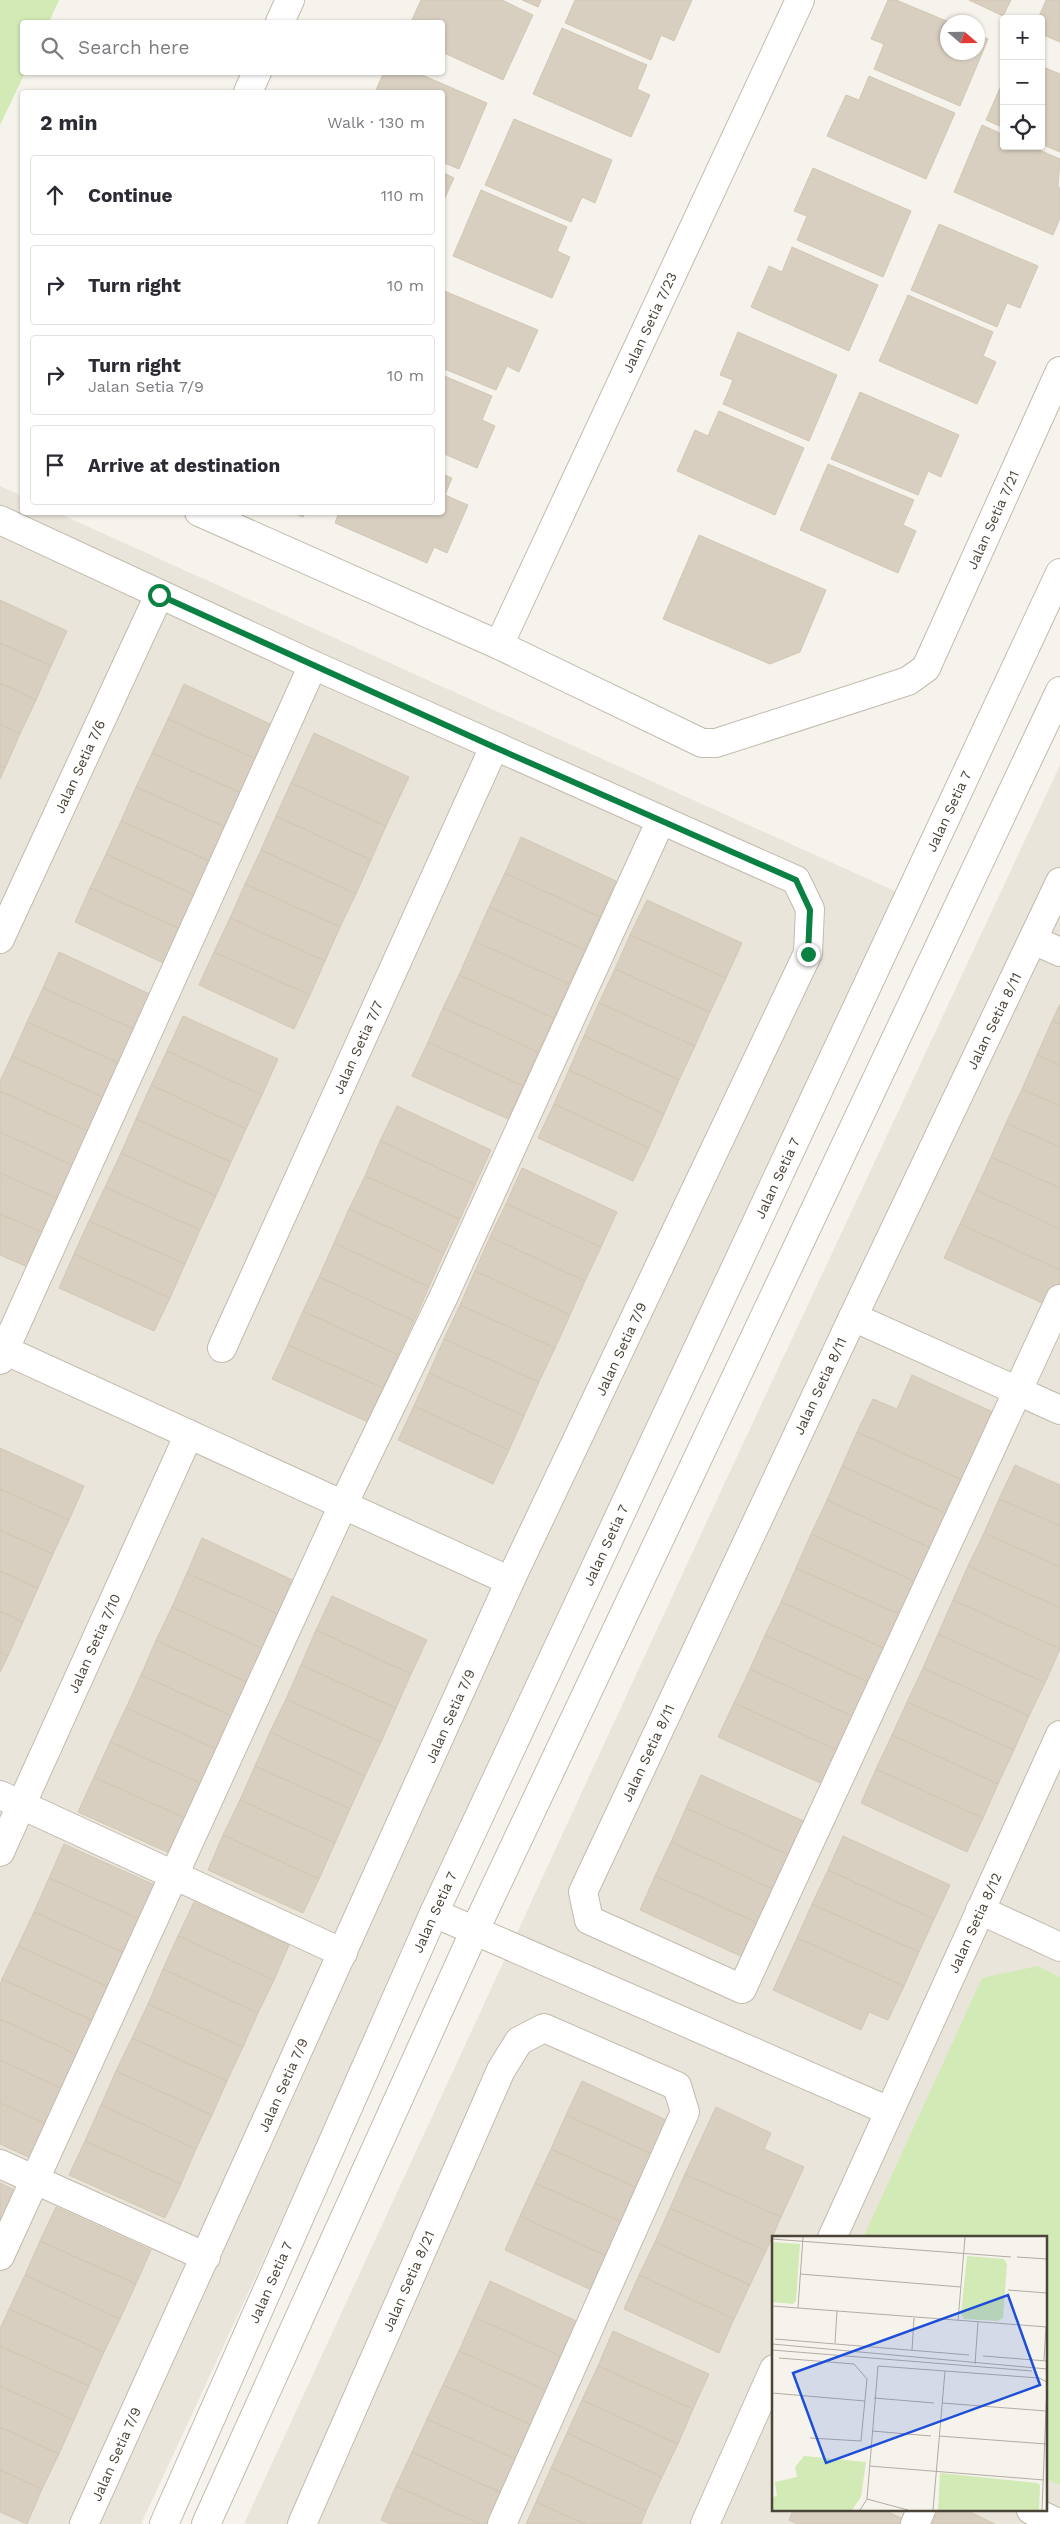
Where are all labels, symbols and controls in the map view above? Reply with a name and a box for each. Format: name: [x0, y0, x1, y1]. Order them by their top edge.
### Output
north arrow: [940, 15, 985, 60]
map controls: [1000, 15, 1045, 150]
button: +: [1000, 15, 1045, 60]
search box: [20, 20, 445, 75]
icon: search: [38, 34, 66, 62]
text: Search here: [78, 36, 189, 59]
button: −: [1000, 60, 1045, 105]
button: locate: [1000, 105, 1045, 150]
text: 2 min: [40, 110, 97, 135]
text: Walk · 130 m: [327, 113, 425, 132]
icon: ahead: [41, 181, 69, 209]
text: Continue: [88, 184, 172, 207]
text: 110 m: [381, 186, 424, 205]
street label: Jalan Setia 7/23: [619, 270, 680, 375]
icon: right: [41, 271, 69, 299]
text: Turn right: [88, 274, 181, 297]
text: 10 m: [387, 276, 424, 295]
text: Turn right: [88, 354, 181, 377]
icon: right: [41, 361, 69, 389]
text: 10 m: [387, 366, 424, 385]
text: Jalan Setia 7/9: [88, 377, 204, 396]
icon: arrive: [41, 451, 69, 479]
text: Arrive at destination: [88, 454, 280, 477]
street label: Jalan Setia 7/21: [964, 468, 1022, 572]
route start: [148, 584, 171, 607]
street label: Jalan Setia 7/6: [51, 717, 108, 816]
street label: Jalan Setia 7: [923, 768, 974, 854]
route end: [797, 943, 820, 966]
street label: Jalan Setia 8/11: [964, 970, 1024, 1072]
street label: Jalan Setia 7/7: [330, 998, 386, 1097]
street label: Jalan Setia 7: [752, 1135, 803, 1221]
street label: Jalan Setia 7/9: [592, 1300, 650, 1398]
street label: Jalan Setia 8/11: [790, 1335, 850, 1437]
street label: Jalan Setia 7: [580, 1502, 632, 1588]
street label: Jalan Setia 7/10: [65, 1591, 124, 1695]
street label: Jalan Setia 7/9: [422, 1666, 478, 1766]
street label: Jalan Setia 8/11: [618, 1702, 678, 1804]
street label: Jalan Setia 7: [409, 1869, 460, 1955]
street label: Jalan Setia 8/12: [945, 1870, 1005, 1976]
street label: Jalan Setia 7/9: [255, 2035, 311, 2135]
street label: Jalan Setia 8/21: [379, 2228, 438, 2334]
inset map: [772, 2236, 1048, 2512]
street label: Jalan Setia 7: [246, 2239, 296, 2326]
street label: Jalan Setia 7/9: [88, 2404, 144, 2504]

